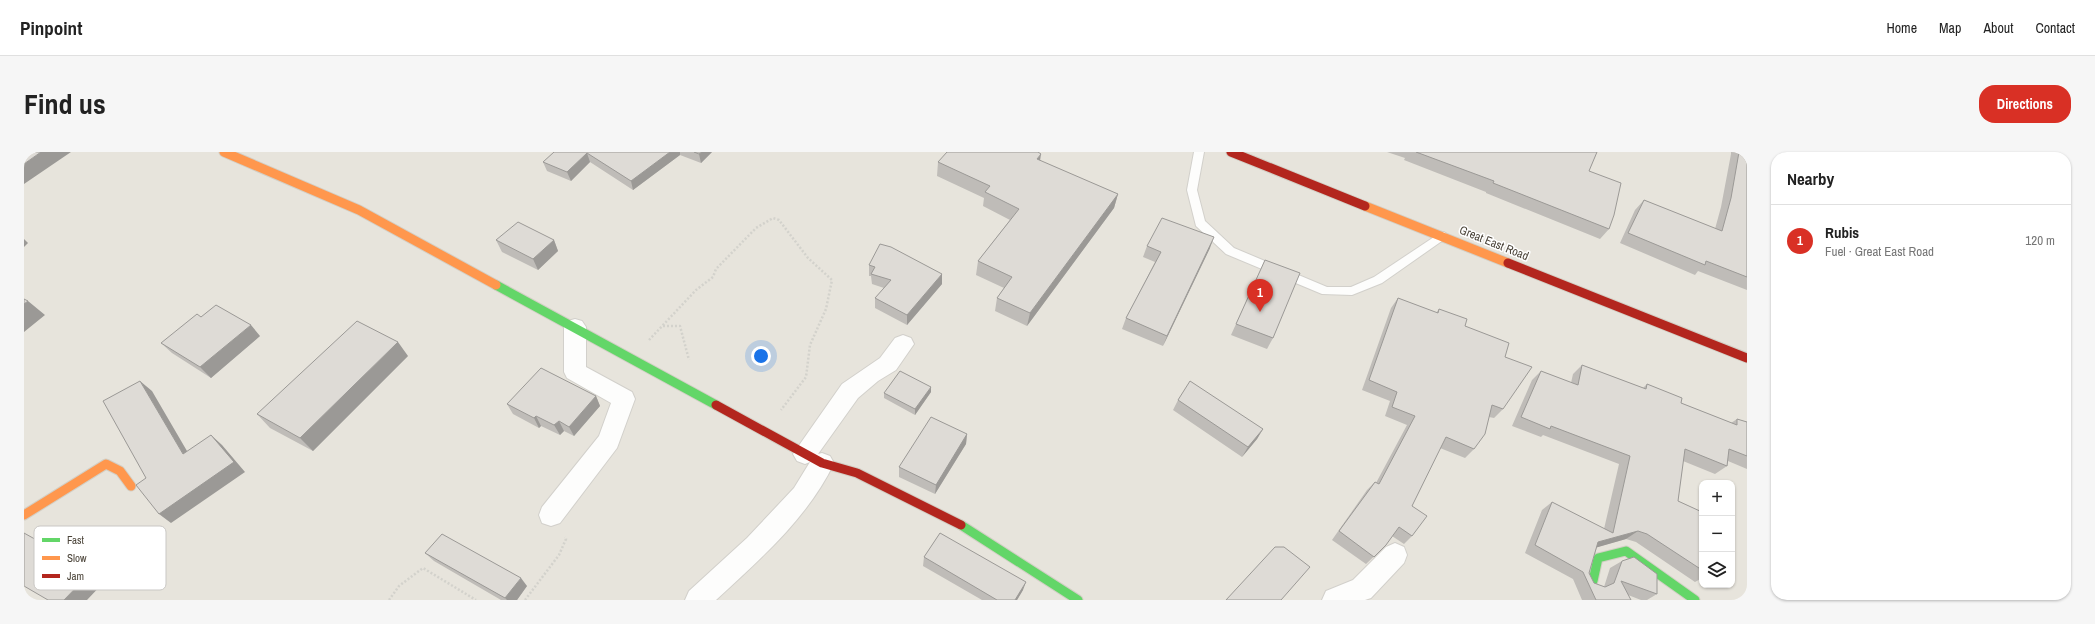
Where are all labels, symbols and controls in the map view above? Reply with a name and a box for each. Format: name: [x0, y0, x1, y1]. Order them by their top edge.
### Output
text: Pinpoint: [20, 15, 82, 41]
text: Home: [1886, 19, 1917, 37]
text: Map: [1939, 19, 1961, 37]
text: About: [1983, 19, 2013, 37]
text: Contact: [2035, 19, 2075, 37]
text: Find us: [24, 85, 106, 123]
button: Directions: [1979, 85, 2071, 123]
text: Nearby: [1787, 167, 1834, 190]
street label: Great East Road: [1457, 222, 1531, 264]
text: Rubis: [1825, 222, 1859, 243]
text: 1: [1797, 232, 1803, 249]
text: 120 m: [2025, 232, 2055, 249]
text: Fuel · Great East Road: [1825, 243, 1934, 260]
pin: 1: [1247, 279, 1273, 312]
your location: [751, 346, 771, 366]
map controls: [1699, 480, 1735, 588]
button: +: [1699, 480, 1735, 516]
button: −: [1699, 516, 1735, 552]
legend: [34, 526, 166, 590]
text: Fast: [67, 533, 85, 547]
text: Slow: [67, 551, 87, 565]
button: layers: [1699, 552, 1735, 588]
text: Jam: [67, 569, 84, 583]

